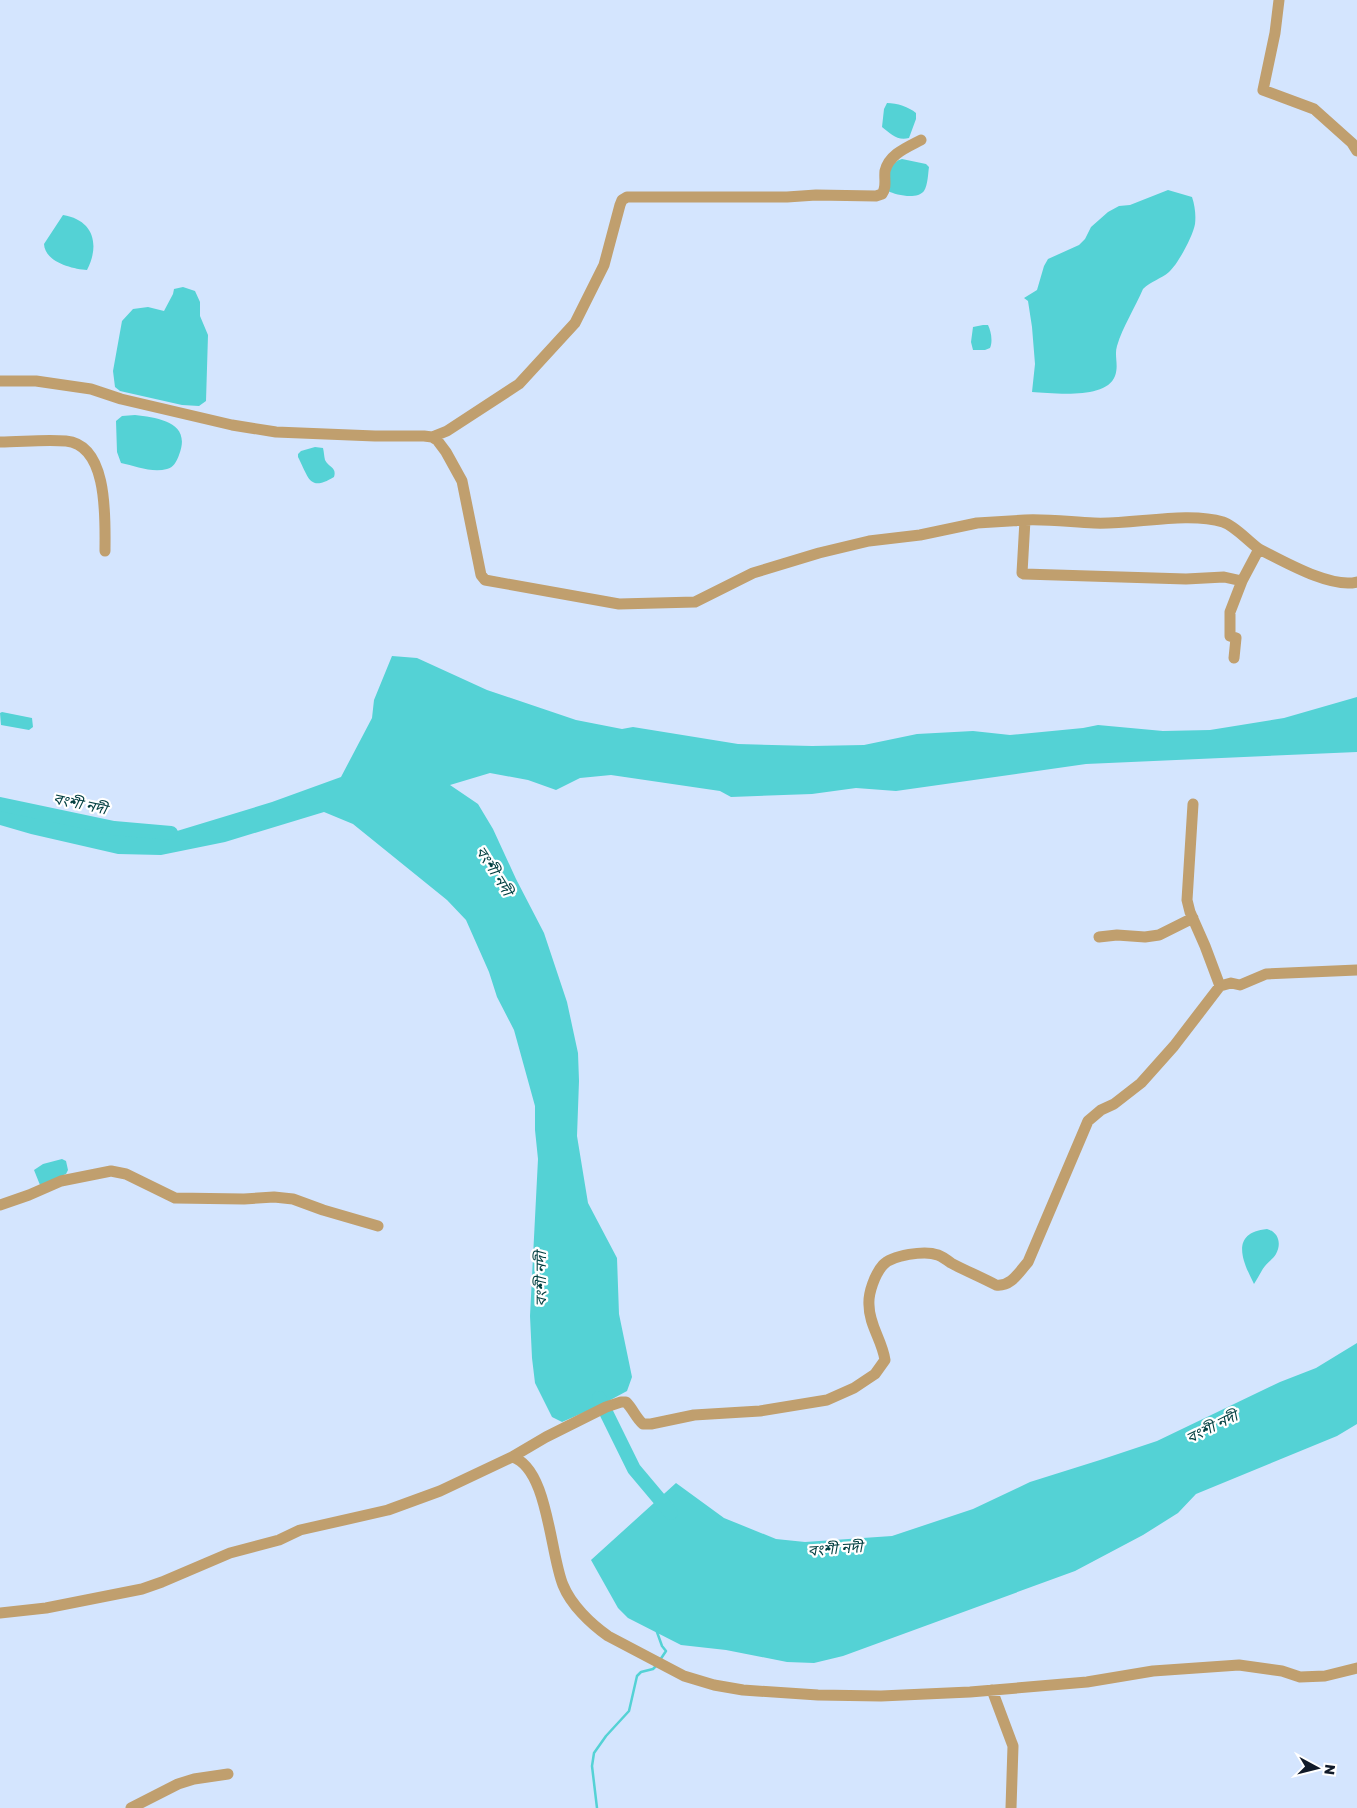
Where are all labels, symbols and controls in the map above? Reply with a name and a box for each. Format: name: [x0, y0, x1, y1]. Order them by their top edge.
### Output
water label: বংশী নদী: [52, 789, 112, 818]
water label: বংশী নদী: [473, 842, 519, 901]
water label: বংশী নদী: [531, 1249, 549, 1306]
water label: বংশী নদী: [1183, 1405, 1243, 1446]
water label: বংশী নদী: [807, 1537, 866, 1559]
north arrow: [1292, 1743, 1342, 1793]
text: N: [1321, 1763, 1339, 1776]

